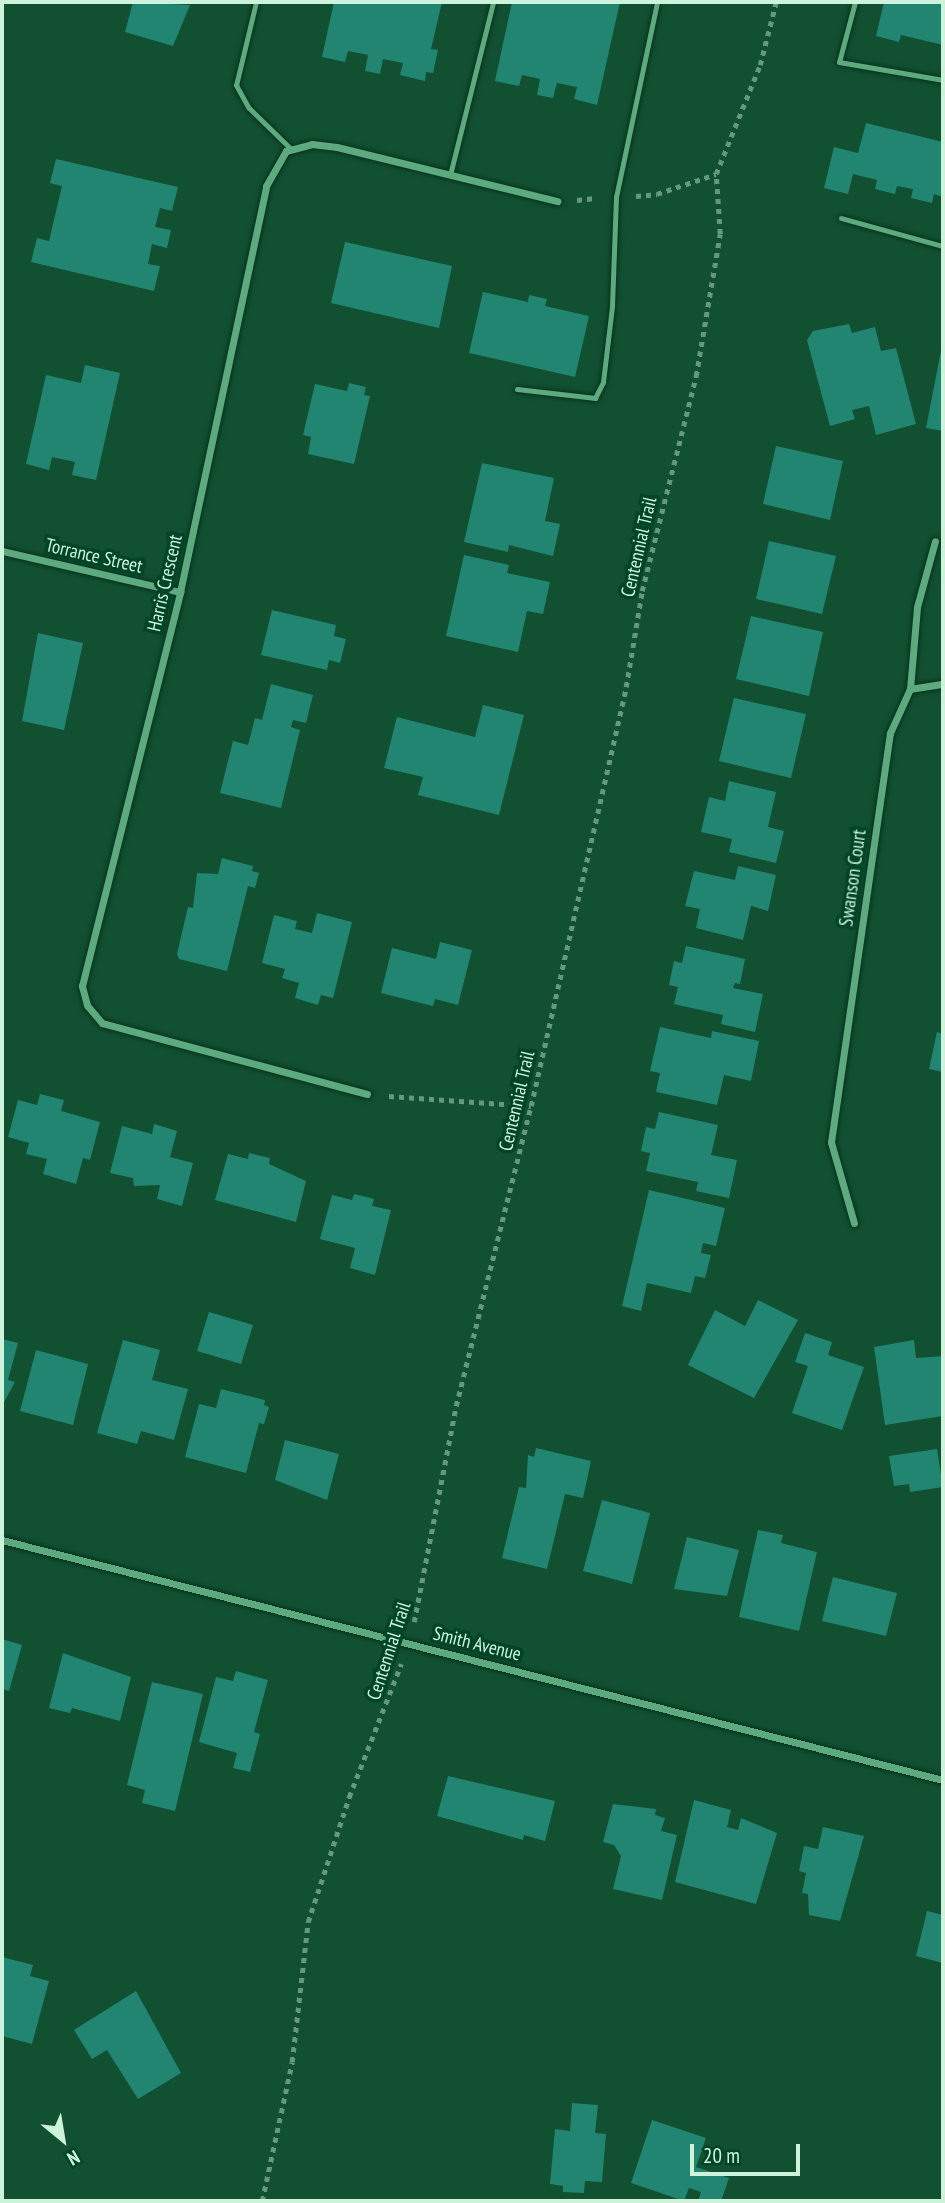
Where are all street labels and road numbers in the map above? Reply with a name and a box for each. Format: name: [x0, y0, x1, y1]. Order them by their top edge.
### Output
street label: Centennial Trail: [616, 495, 662, 599]
street label: Harris Crescent: [143, 532, 187, 634]
street label: Torrance Street: [43, 534, 145, 578]
street label: Swanson Court: [835, 828, 871, 928]
street label: Centennial Trail: [494, 1049, 540, 1153]
street label: Centennial Trail: [362, 1599, 416, 1703]
street label: Smith Avenue: [430, 1622, 524, 1666]

